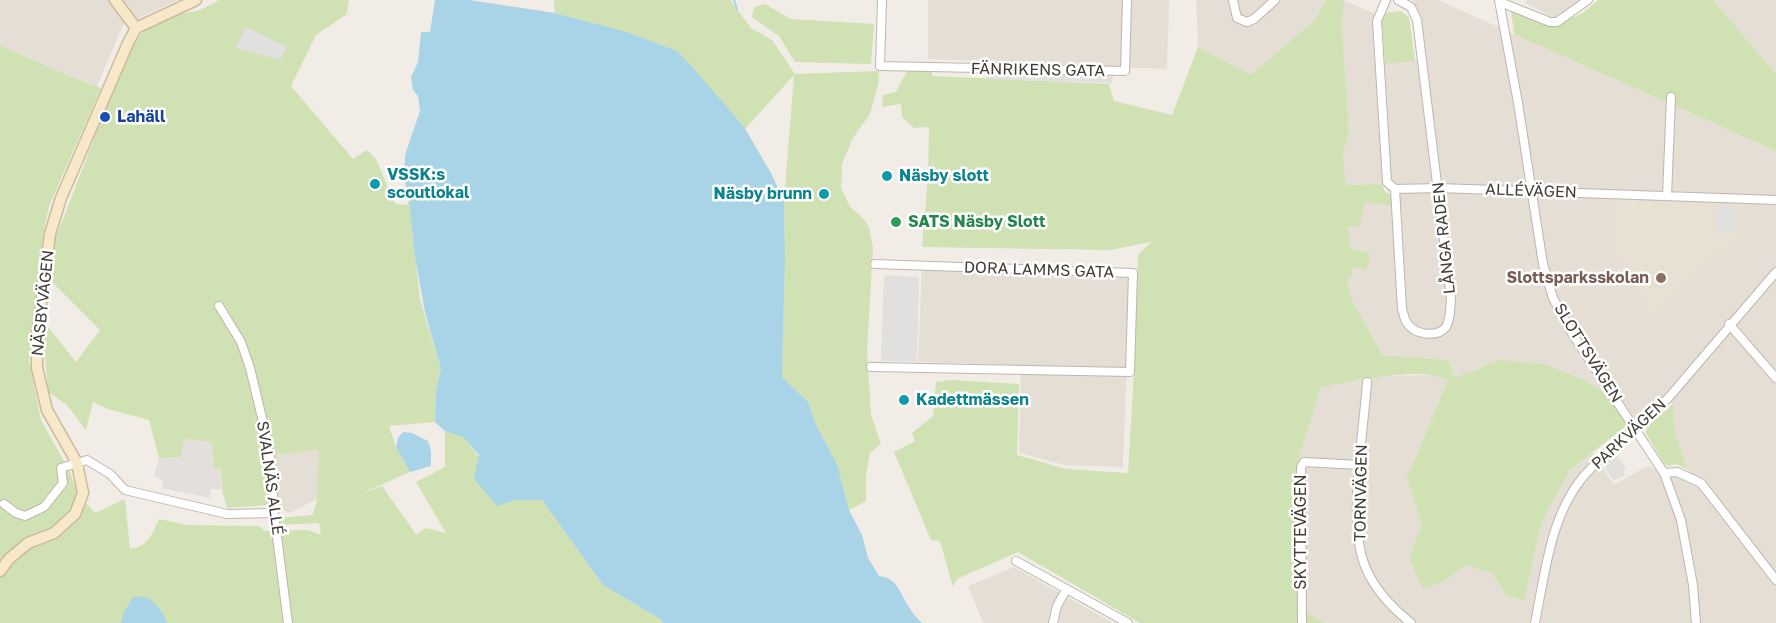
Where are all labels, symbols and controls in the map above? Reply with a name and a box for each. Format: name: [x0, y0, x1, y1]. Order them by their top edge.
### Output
street label: FÄNRIKENS GATA: [971, 59, 1105, 81]
place label: Lahäll: [117, 107, 165, 127]
marker: Lahäll: [98, 110, 112, 124]
place label: VSSK:s scoutlokal: [387, 165, 469, 203]
place label: Näsby slott: [899, 166, 989, 186]
marker: Näsby slott: [880, 169, 894, 183]
marker: VSSK:s scoutlokal: [368, 177, 382, 191]
street label: ALLÉVÄGEN: [1485, 180, 1577, 202]
street label: LÅNGA RADEN: [1429, 181, 1459, 295]
place label: Näsby brunn: [714, 184, 812, 204]
marker: Näsby brunn: [817, 187, 831, 201]
place label: SATS Näsby Slott: [908, 212, 1045, 232]
marker: SATS Näsby Slott: [889, 215, 903, 229]
street label: NÄSBYVÄGEN: [28, 249, 58, 357]
street label: DORA LAMMS GATA: [963, 258, 1115, 282]
place label: Slottsparksskolan: [1507, 268, 1649, 288]
marker: Slottsparksskolan: [1654, 271, 1668, 285]
street label: SLOTTSVÄGEN: [1550, 300, 1626, 406]
place label: Kadettmässen: [916, 390, 1029, 410]
marker: Kadettmässen: [897, 393, 911, 407]
street label: PARKVÄGEN: [1588, 395, 1670, 473]
street label: SVALNÄS ALLÉ: [253, 420, 287, 536]
street label: TORNVÄGEN: [1351, 444, 1371, 542]
street label: SKYTTEVÄGEN: [1291, 474, 1311, 590]

